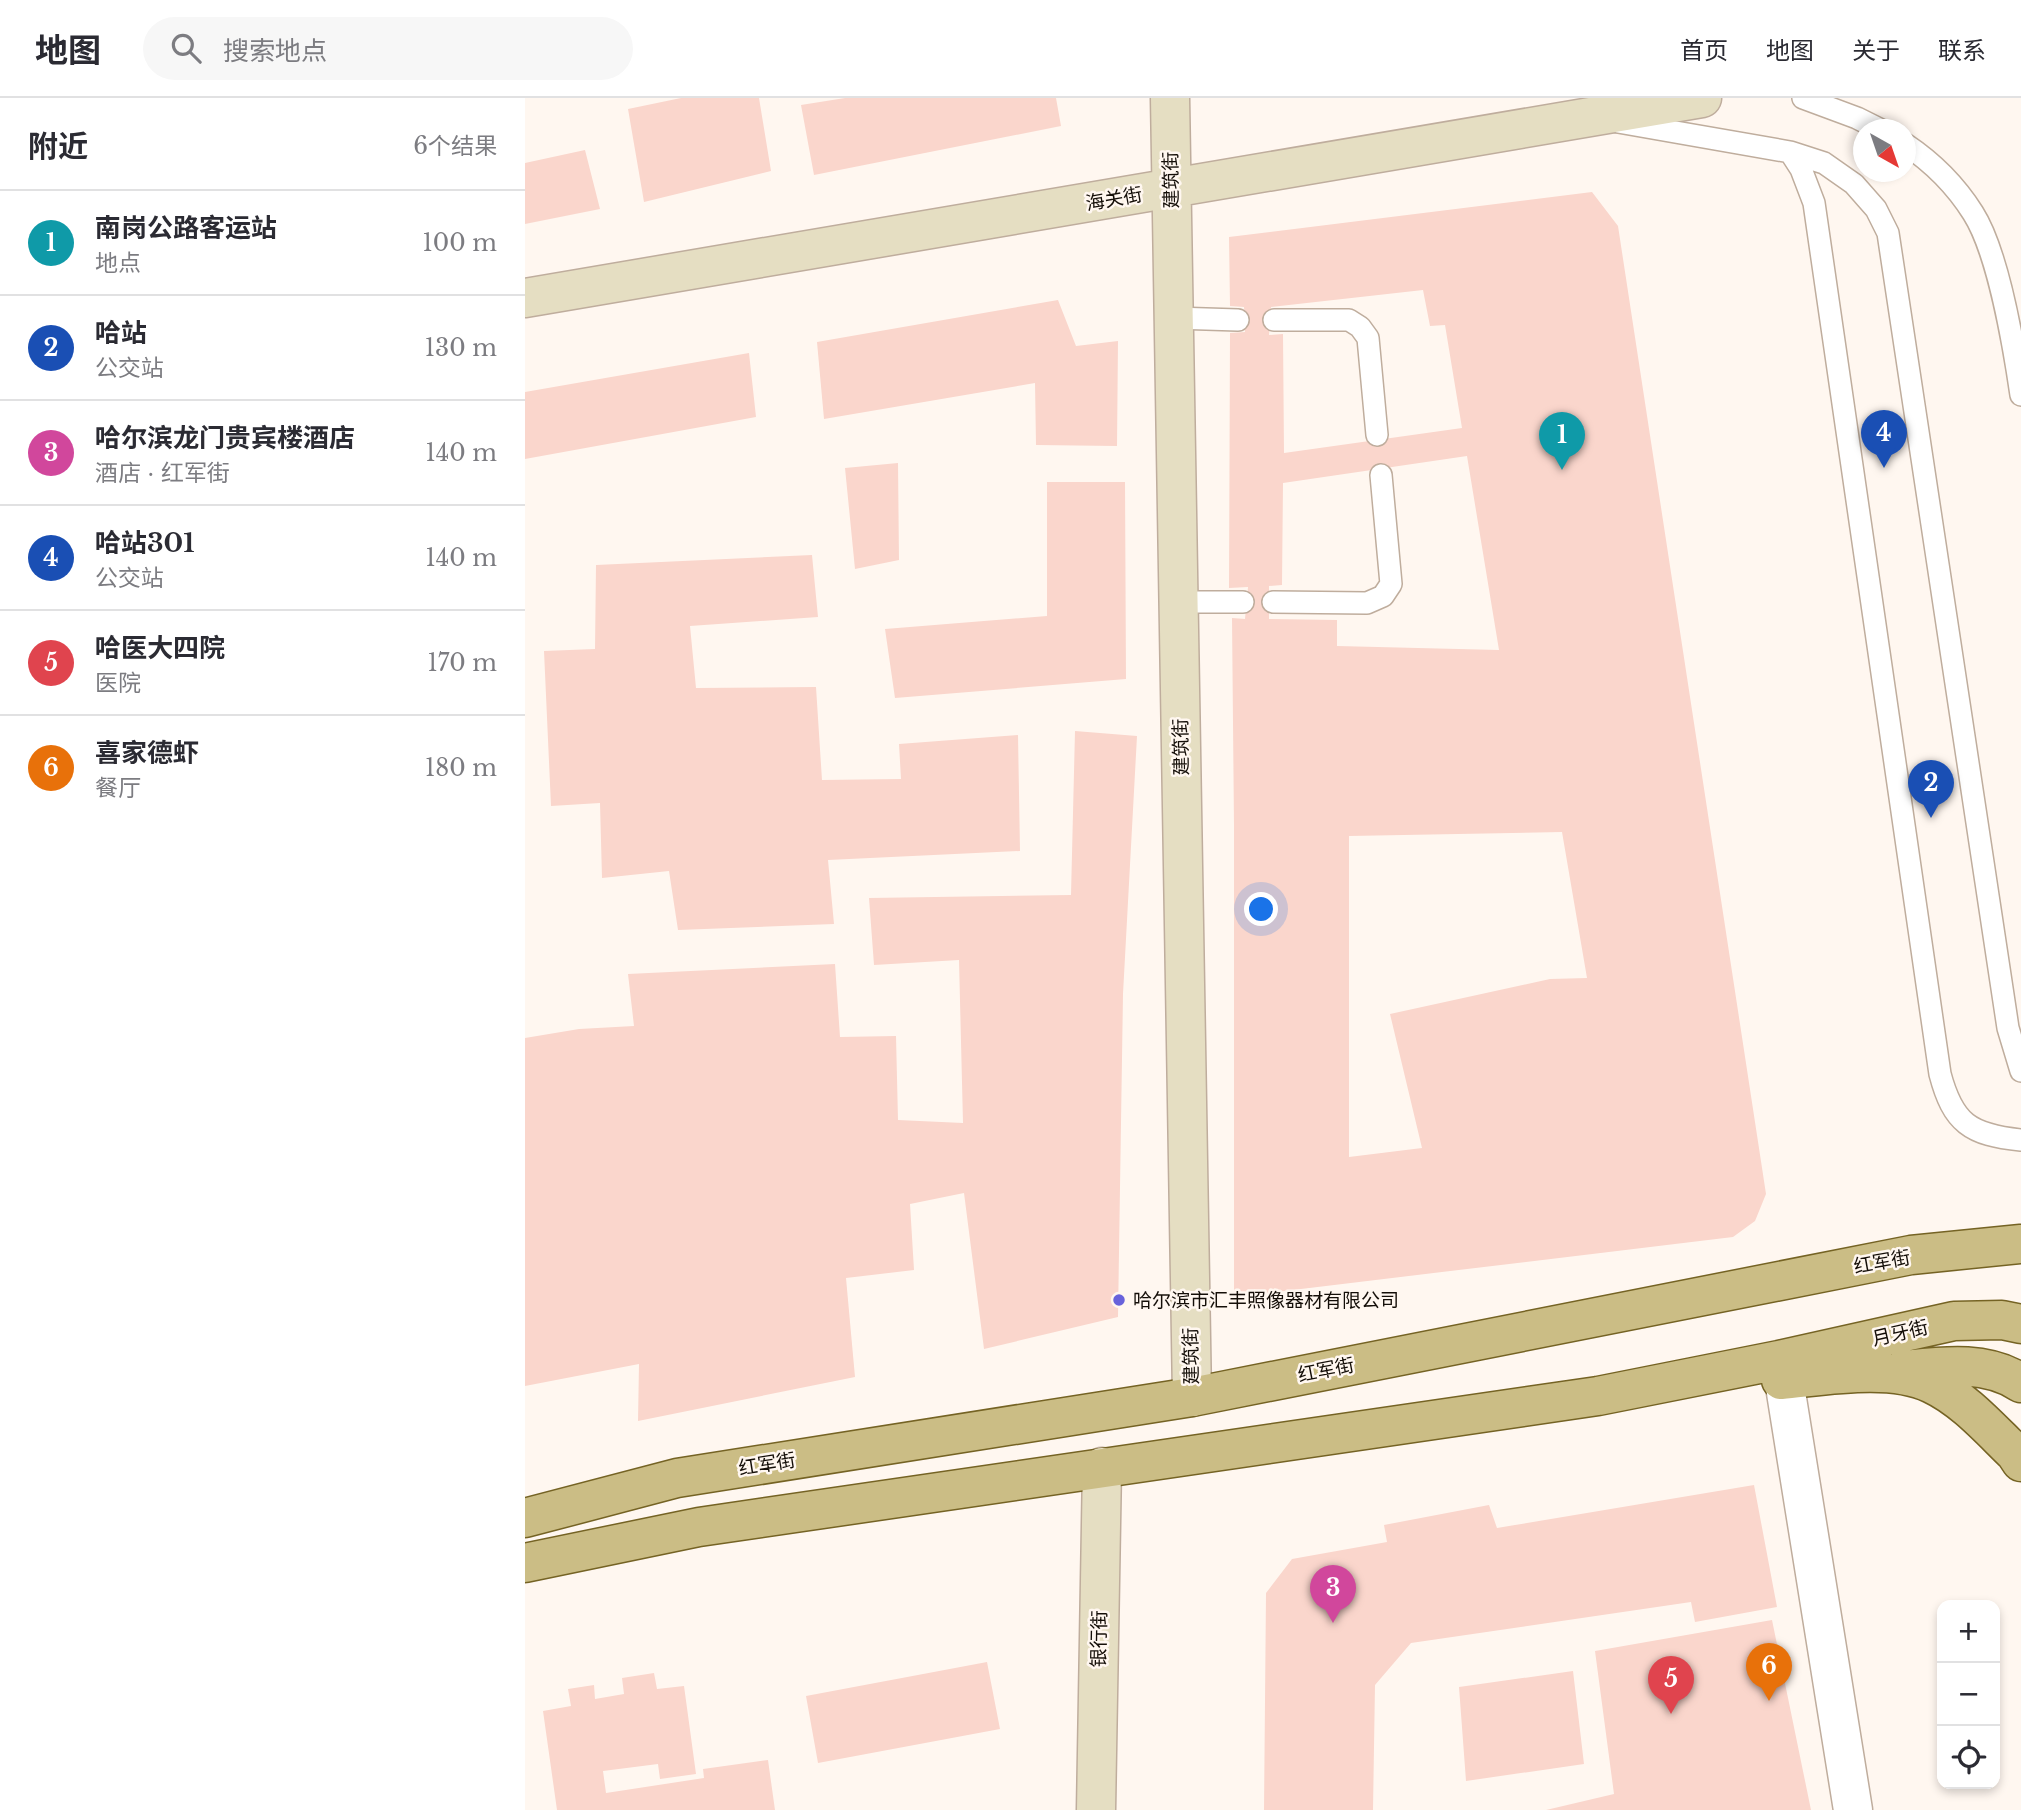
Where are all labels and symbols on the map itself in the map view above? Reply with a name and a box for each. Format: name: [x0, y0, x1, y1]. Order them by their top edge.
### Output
north arrow: [1853, 119, 1916, 182]
street label: 建筑街: [1159, 151, 1183, 209]
street label: 海关街: [1084, 183, 1144, 215]
pin: 4: [1861, 410, 1907, 468]
pin: 1: [1539, 412, 1585, 470]
street label: 建筑街: [1169, 718, 1193, 776]
pin: 2: [1908, 760, 1954, 818]
your location: [1244, 892, 1278, 926]
street label: 红军街: [1852, 1246, 1912, 1278]
place label: 哈尔滨市汇丰照像器材有限公司: [1133, 1289, 1399, 1312]
marker: 哈尔滨市汇丰照像器材有限公司: [1111, 1292, 1127, 1308]
street label: 月牙街: [1870, 1315, 1930, 1351]
street label: 建筑街: [1179, 1327, 1203, 1385]
street label: 红军街: [1296, 1353, 1356, 1387]
street label: 红军街: [737, 1448, 797, 1480]
pin: 3: [1310, 1565, 1356, 1623]
street label: 银行街: [1087, 1610, 1111, 1668]
pin: 6: [1746, 1643, 1792, 1701]
pin: 5: [1648, 1656, 1694, 1714]

